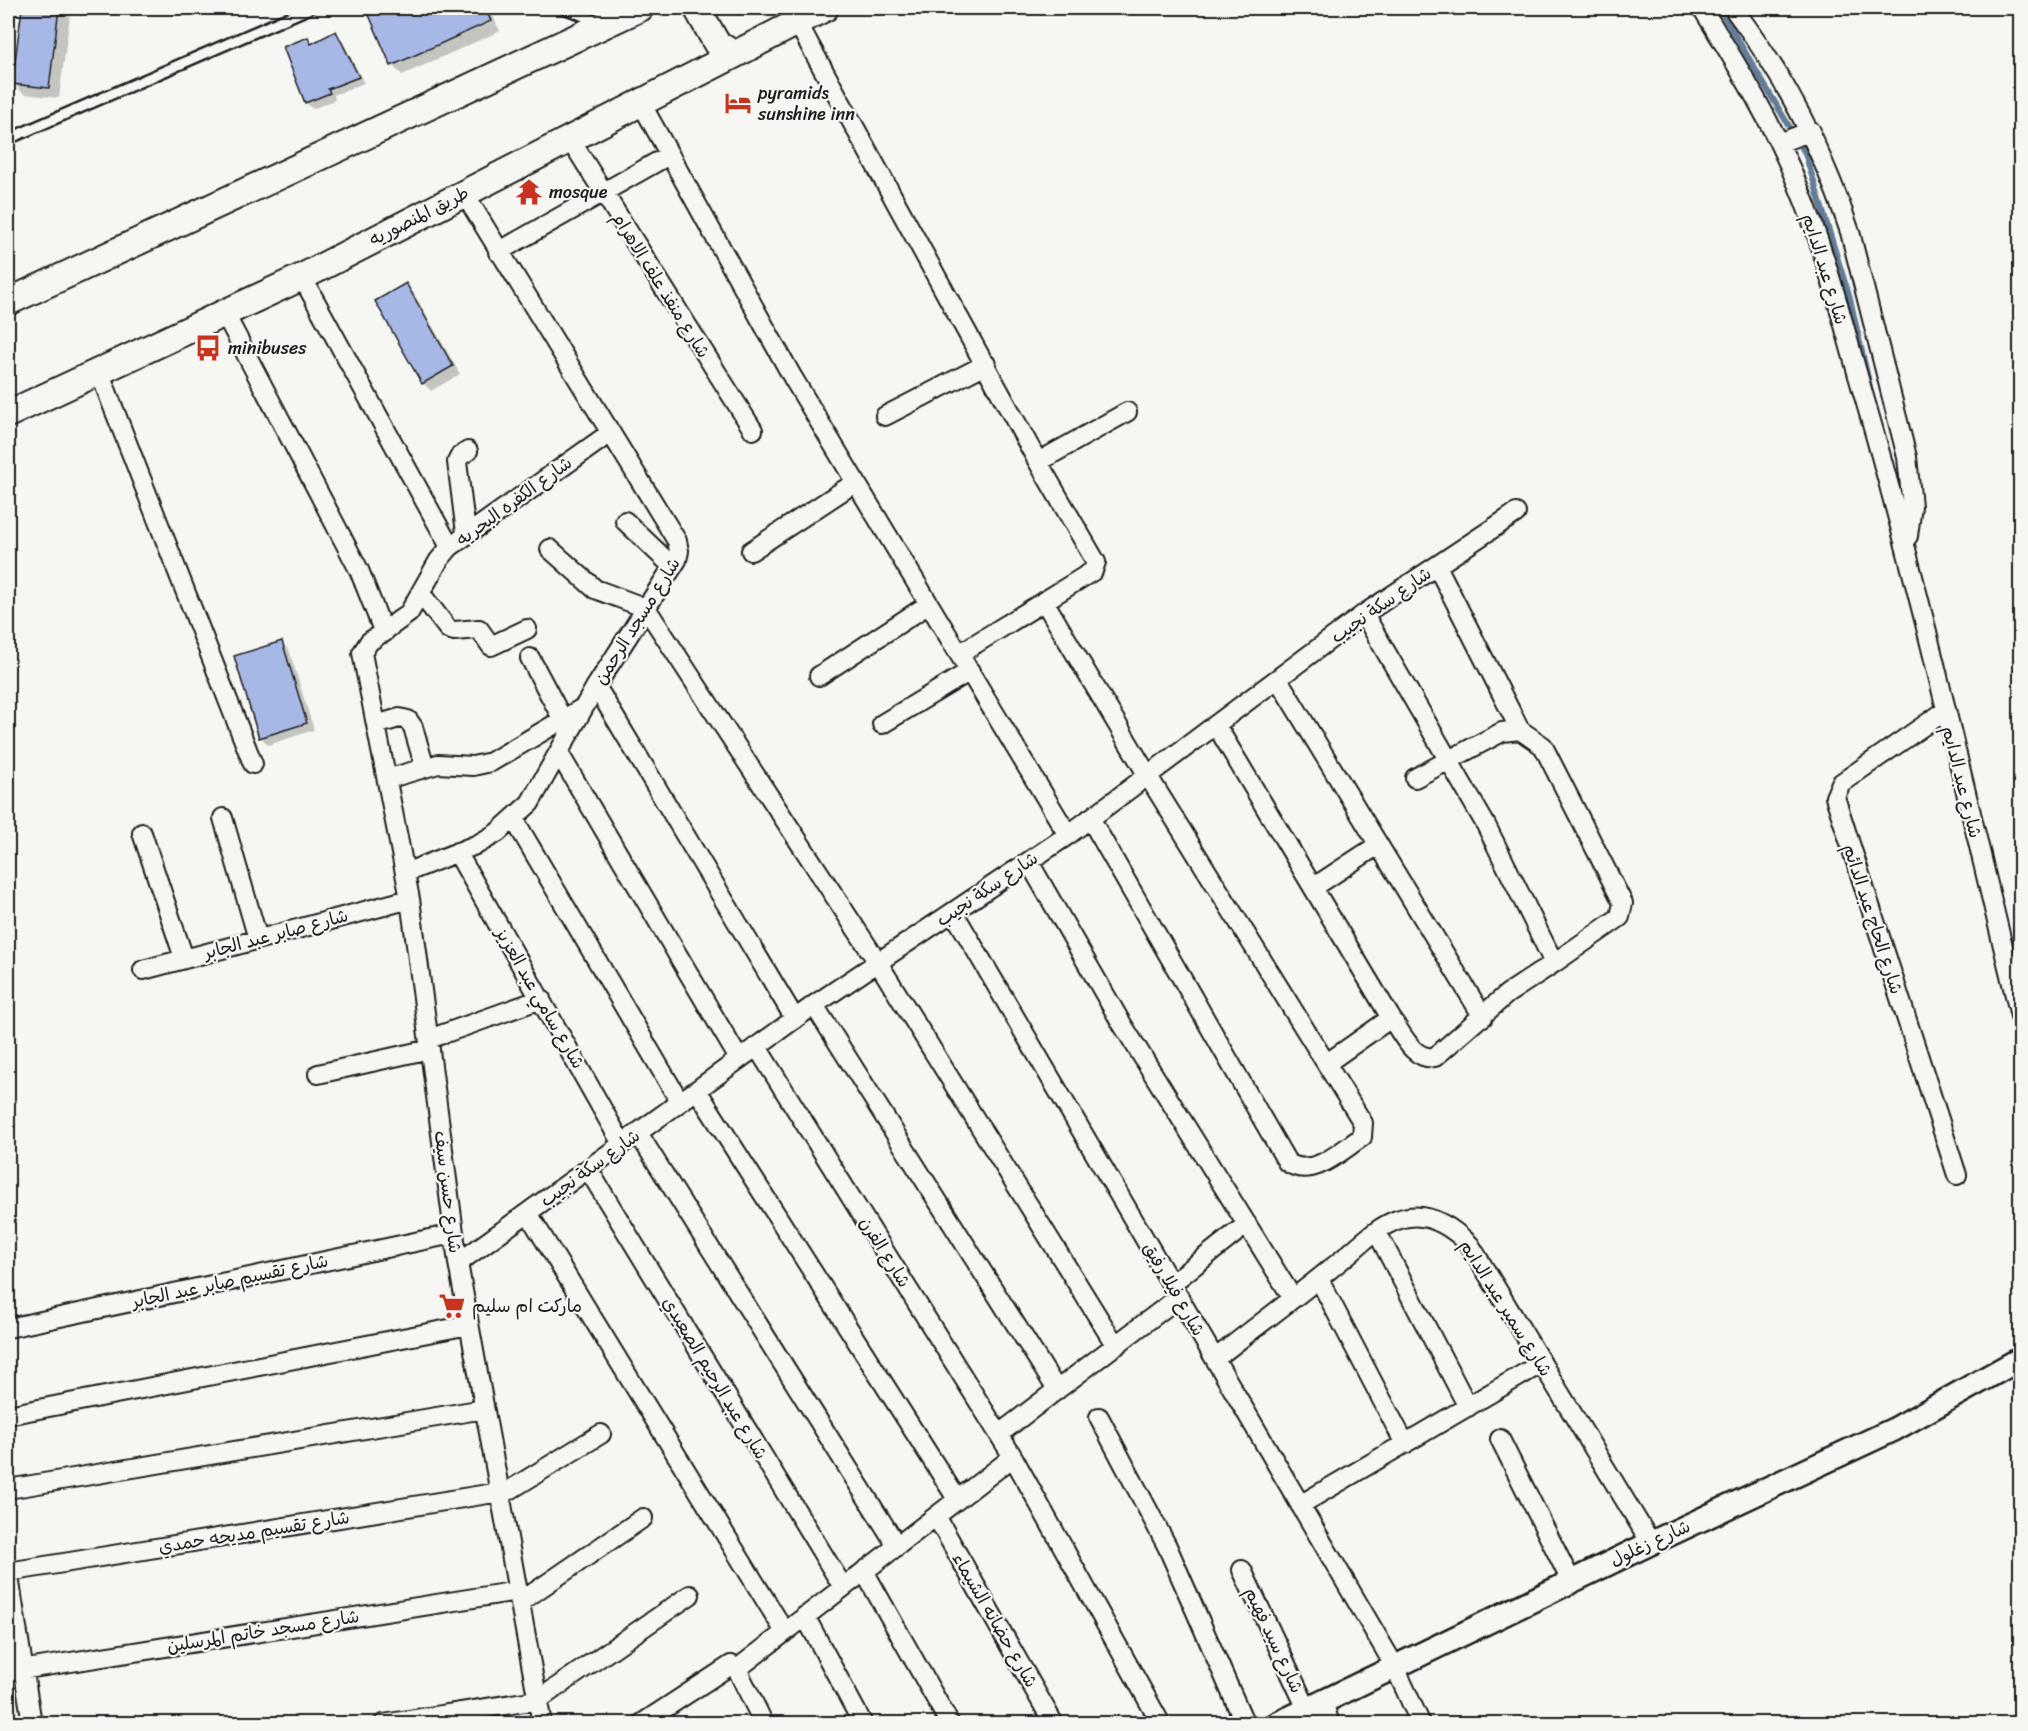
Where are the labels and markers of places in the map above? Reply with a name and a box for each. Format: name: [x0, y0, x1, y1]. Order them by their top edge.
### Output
place label: pyramids sunshine inn: [757, 77, 855, 130]
hotel icon: pyramids sunshine inn: [723, 88, 753, 118]
place label: mosque: [549, 176, 608, 208]
temple icon: mosque: [514, 177, 544, 207]
place label: minibuses: [228, 332, 307, 364]
bus stop icon: minibuses: [193, 333, 223, 363]
place label: ماركت ام سليم: [472, 1290, 582, 1322]
supermarket icon: ماركت ام سليم: [437, 1291, 467, 1321]

